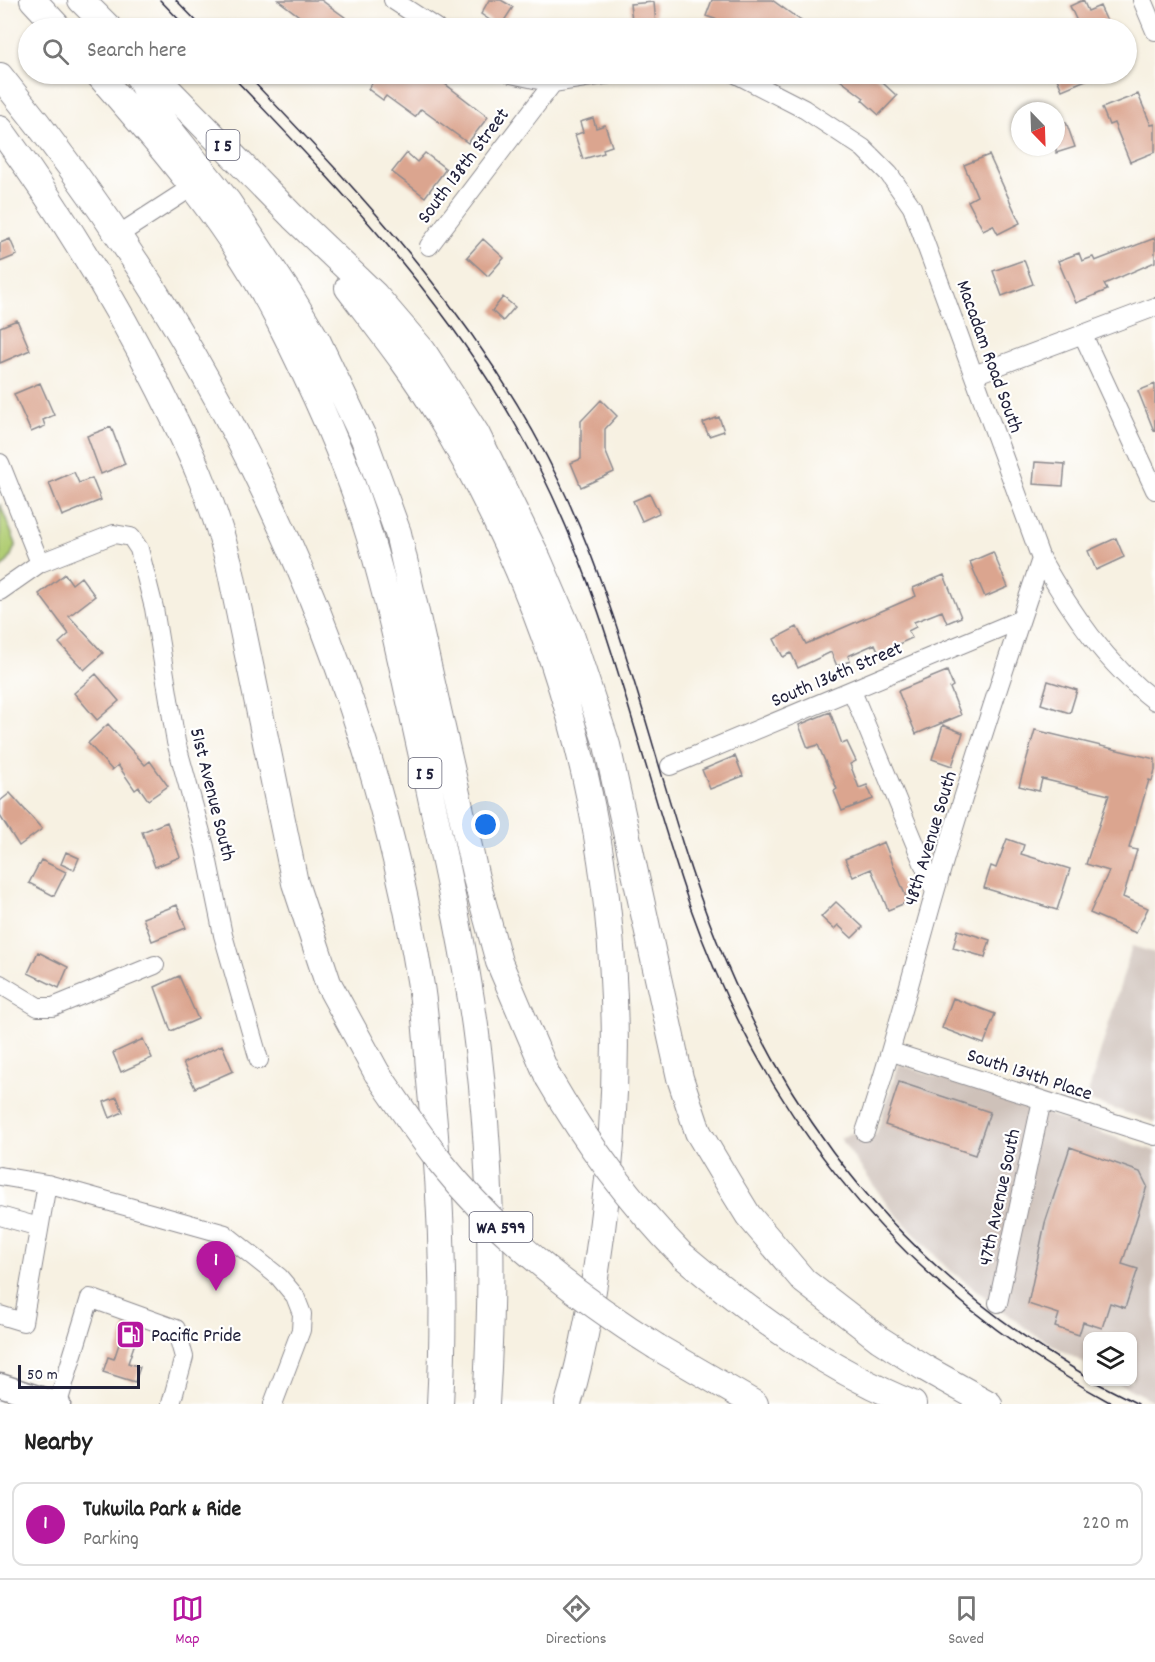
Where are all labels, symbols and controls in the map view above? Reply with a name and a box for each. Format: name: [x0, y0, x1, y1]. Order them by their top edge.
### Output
search box: [18, 18, 1137, 84]
icon: search: [39, 35, 72, 68]
text: Search here: [87, 36, 186, 67]
north arrow: [1011, 102, 1065, 156]
street label: South 138th Street: [412, 103, 517, 231]
road number: I 5: [206, 130, 240, 160]
street label: Macadam Road South: [948, 277, 1029, 437]
street label: South 136th Street: [767, 635, 907, 716]
street label: 51st Avenue South: [181, 725, 241, 864]
road number: I 5: [408, 758, 442, 788]
street label: 48th Avenue South: [898, 768, 966, 910]
your location: [471, 810, 500, 839]
street label: South 134th Place: [963, 1042, 1096, 1109]
street label: 47th Avenue South: [973, 1127, 1029, 1269]
road number: WA 599: [470, 1212, 532, 1242]
pin: 1: [196, 1242, 236, 1291]
fuel station icon: Pacific Pride: [114, 1318, 146, 1350]
place label: Pacific Pride: [151, 1323, 242, 1351]
map controls: [1083, 1332, 1137, 1386]
button: layers: [1083, 1332, 1137, 1386]
scale bar: [18, 1362, 140, 1390]
text: 50 m: [27, 1364, 58, 1387]
text: Nearby: [24, 1425, 92, 1462]
text: Tukwila Park & Ride: [83, 1495, 241, 1526]
text: 1: [43, 1510, 48, 1538]
text: 220 m: [1082, 1510, 1129, 1538]
text: Parking: [83, 1526, 139, 1554]
tab: Map: [171, 1592, 204, 1651]
tab: Directions: [546, 1592, 606, 1651]
tab: Saved: [948, 1592, 984, 1651]

